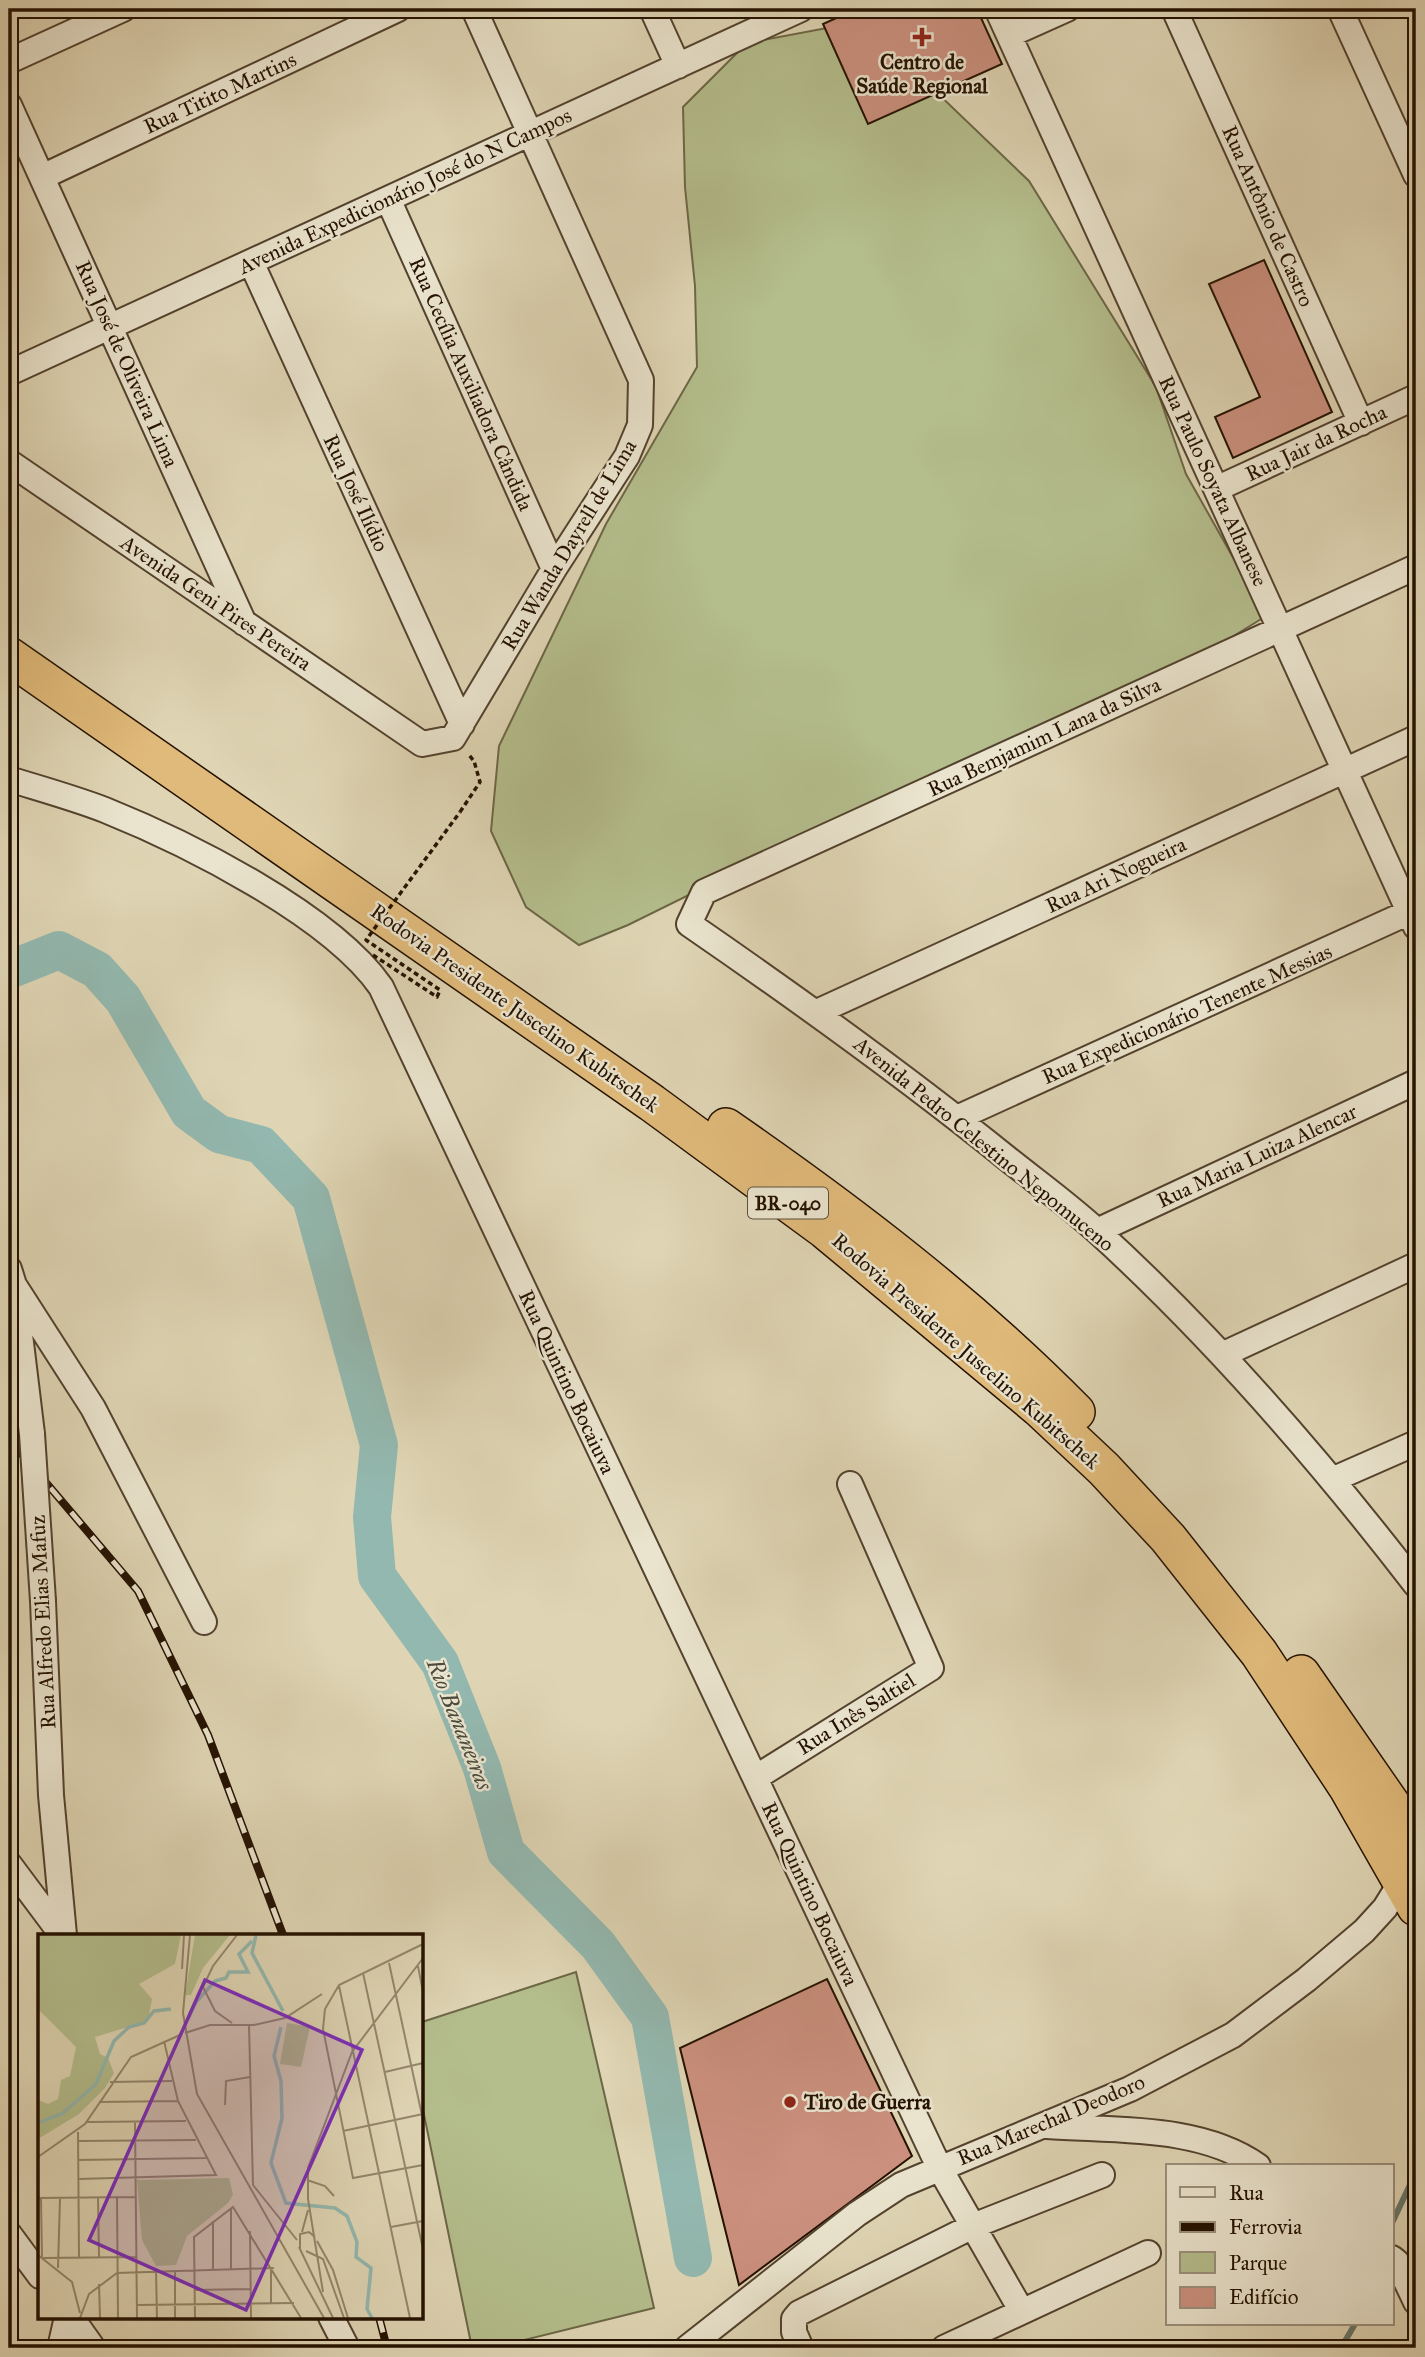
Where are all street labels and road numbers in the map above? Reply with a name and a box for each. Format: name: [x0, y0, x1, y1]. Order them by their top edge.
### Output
street label: Rua Titito Martins: [139, 46, 301, 140]
street label: Avenida Expedicionário José do N Campos: [233, 102, 576, 280]
street label: Rua Antônio de Castro: [1216, 121, 1320, 311]
street label: Rua Cecília Auxiliadora Cândida: [403, 253, 539, 515]
street label: Rua José de Oliveira Lima: [70, 257, 184, 471]
street label: Rua Paulo Soyata Albanese: [1153, 372, 1273, 591]
street label: Rua Jair da Rocha: [1241, 399, 1391, 487]
street label: Rua José Ilídio: [318, 430, 395, 556]
street label: Rua Wanda Dayrell de Lima: [496, 435, 642, 655]
street label: Avenida Geni Pires Pereira: [115, 529, 316, 677]
street label: Rua Bemjamim Lana da Silva: [923, 671, 1165, 803]
street label: Rua Ari Nogueira: [1042, 831, 1191, 919]
street label: Rodovia Presidente Juscelino Kubitschek: [365, 898, 665, 1118]
street label: Rua Expedicionário Tenente Messias: [1038, 938, 1336, 1090]
street label: Avenida Pedro Celestino Nepomuceno: [848, 1030, 1120, 1257]
street label: Rua Maria Luiza Alencar: [1153, 1098, 1361, 1214]
road number: BR-040: [748, 1188, 828, 1218]
street label: Rodovia Presidente Juscelino Kubitschek: [827, 1227, 1106, 1475]
street label: Rua Quintino Bocaiuva: [513, 1286, 621, 1478]
street label: Rua Alfredo Elias Mafuz: [24, 1514, 62, 1730]
street label: Rua Inês Saltiel: [792, 1667, 920, 1761]
street label: Rua Quintino Bocaiuva: [756, 1798, 864, 1990]
street label: Rua Marechal Deodoro: [953, 2069, 1149, 2171]

